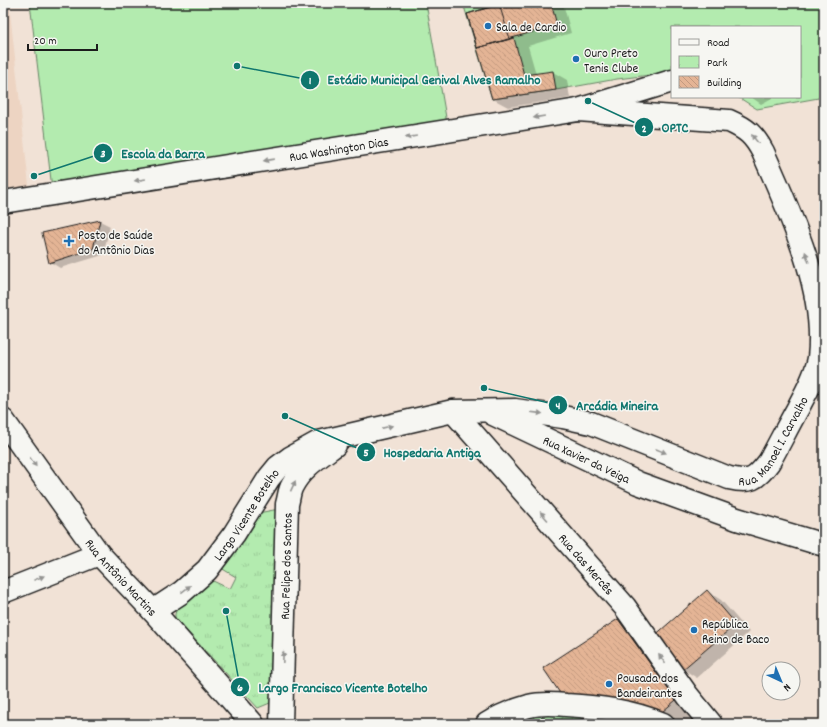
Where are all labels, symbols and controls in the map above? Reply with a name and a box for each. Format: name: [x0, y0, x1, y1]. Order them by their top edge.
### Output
place label: Sala de Cardio: [496, 19, 567, 38]
marker: Sala de Cardio: [483, 21, 493, 31]
scale bar: [28, 26, 97, 52]
legend: [671, 26, 801, 98]
text: 20 m: [34, 33, 57, 50]
text: Road: [707, 35, 729, 52]
place label: Ouro Preto Tenis Clube: [584, 45, 639, 79]
marker: Ouro Preto Tenis Clube: [571, 54, 581, 64]
text: Park: [707, 55, 728, 72]
callout: Estádio Municipal Genival Alves Ramalho: [300, 67, 549, 93]
text: Estádio Municipal Genival Alves Ramalho: [328, 71, 540, 91]
text: 1: [309, 73, 312, 90]
text: Building: [707, 75, 742, 92]
one-way arrow: [533, 114, 545, 120]
callout: OPTC: [634, 114, 697, 140]
text: OPTC: [662, 119, 689, 139]
text: 2: [641, 121, 647, 138]
street label: Rua Washington Dias: [288, 133, 390, 168]
one-way arrow: [405, 134, 417, 140]
one-way arrow: [750, 134, 759, 144]
callout: Escola da Barra: [93, 140, 213, 166]
text: Escola da Barra: [121, 145, 206, 165]
text: 3: [100, 146, 106, 163]
one-way arrow: [263, 157, 275, 163]
one-way arrow: [134, 177, 146, 183]
place label: Posto de Saúde do Antônio Dias: [78, 227, 154, 261]
marker: Posto de Saúde do Antônio Dias: [63, 235, 75, 247]
one-way arrow: [804, 251, 810, 263]
callout: Arcádia Mineira: [548, 392, 666, 418]
street label: Rua Manoel I. Carvalho: [738, 394, 814, 492]
text: Arcádia Mineira: [576, 397, 659, 417]
text: 4: [556, 398, 561, 415]
one-way arrow: [531, 410, 543, 416]
one-way arrow: [381, 423, 393, 429]
street label: Rua Xavier da Veiga: [539, 432, 633, 490]
callout: Hospedaria Antiga: [356, 439, 489, 465]
text: Hospedaria Antiga: [383, 444, 482, 464]
text: 5: [363, 445, 369, 462]
one-way arrow: [655, 448, 667, 454]
one-way arrow: [29, 456, 37, 467]
street label: Largo Vicente Botelho: [210, 465, 285, 566]
one-way arrow: [290, 480, 296, 492]
one-way arrow: [540, 511, 549, 521]
street label: Rua Felipe dos Santos: [277, 512, 299, 620]
street label: Rua das Mercês: [553, 530, 617, 600]
street label: Rua Antônio Martins: [79, 536, 160, 621]
one-way arrow: [34, 574, 46, 580]
one-way arrow: [180, 585, 191, 593]
place label: República Reino de Baco: [702, 616, 769, 650]
marker: República Reino de Baco: [689, 625, 699, 635]
one-way arrow: [280, 650, 286, 663]
one-way arrow: [658, 654, 666, 665]
north arrow: [761, 661, 801, 701]
place label: Pousada dos Bandeirantes: [617, 670, 682, 704]
callout: Largo Francisco Vicente Botelho: [230, 674, 435, 700]
text: Largo Francisco Vicente Botelho: [259, 679, 427, 699]
marker: Pousada dos Bandeirantes: [604, 679, 614, 689]
text: N: [779, 679, 794, 695]
text: 6: [237, 680, 243, 697]

